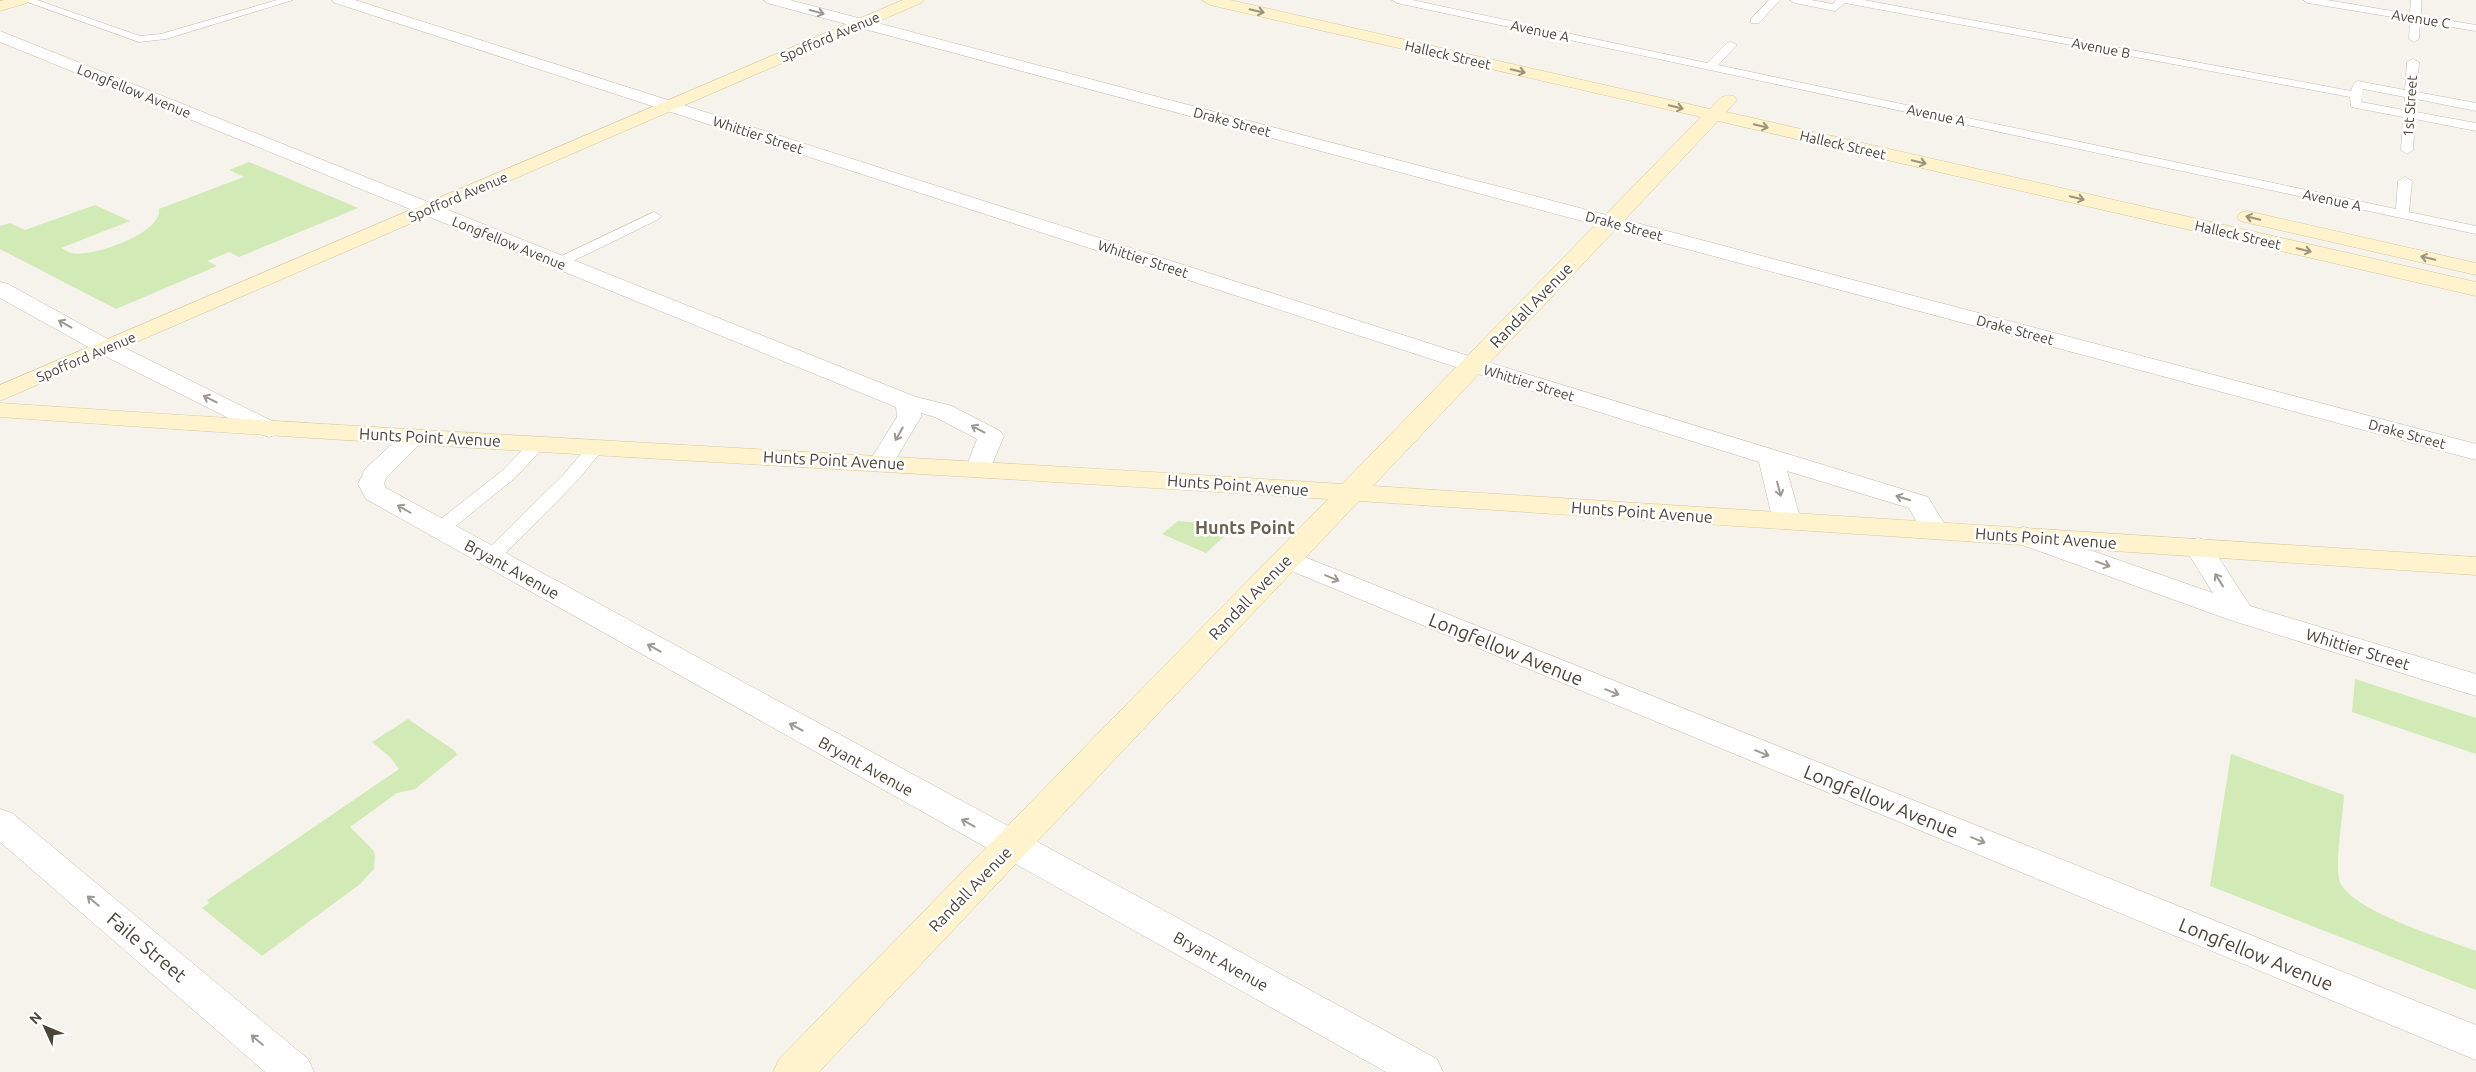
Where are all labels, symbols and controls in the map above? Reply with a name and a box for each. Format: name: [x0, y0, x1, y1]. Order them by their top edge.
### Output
street label: Avenue C: [2391, 6, 2452, 32]
one-way arrow: [1249, 7, 1265, 16]
one-way arrow: [808, 8, 824, 17]
street label: Spofford Avenue: [778, 9, 882, 65]
street label: Avenue A: [1509, 17, 1571, 45]
street label: Avenue B: [2070, 34, 2132, 62]
street label: Halleck Street: [1403, 37, 1493, 73]
street label: Longfellow Avenue: [75, 61, 193, 121]
one-way arrow: [1509, 67, 1525, 76]
street label: 1st Street: [2400, 74, 2420, 137]
street label: Avenue A: [1905, 101, 1967, 129]
one-way arrow: [1668, 103, 1684, 112]
street label: Drake Street: [1192, 104, 1273, 140]
street label: Whittier Street: [711, 113, 806, 157]
one-way arrow: [1752, 122, 1768, 131]
street label: Halleck Street: [1798, 127, 1888, 163]
one-way arrow: [1911, 158, 1927, 167]
street label: Spofford Avenue: [406, 169, 510, 225]
street label: Avenue A: [2301, 186, 2363, 214]
one-way arrow: [2069, 194, 2085, 203]
street label: Drake Street: [1584, 208, 1665, 244]
street label: Longfellow Avenue: [450, 213, 568, 273]
one-way arrow: [2245, 213, 2261, 223]
street label: Halleck Street: [2193, 217, 2283, 253]
street label: Whittier Street: [1096, 237, 1191, 281]
one-way arrow: [2296, 246, 2312, 255]
one-way arrow: [2421, 253, 2437, 262]
street label: Randall Avenue: [1486, 259, 1576, 351]
street label: Drake Street: [1975, 312, 2056, 348]
one-way arrow: [58, 319, 72, 329]
street label: Spofford Avenue: [34, 329, 138, 385]
street label: Whittier Street: [1482, 362, 1577, 405]
one-way arrow: [203, 394, 218, 403]
street label: Drake Street: [2367, 416, 2448, 452]
street label: Hunts Point Avenue: [359, 424, 501, 450]
one-way arrow: [971, 424, 986, 434]
one-way arrow: [893, 426, 903, 440]
street label: Hunts Point Avenue: [763, 447, 905, 473]
street label: Hunts Point Avenue: [1167, 471, 1309, 499]
one-way arrow: [1774, 481, 1784, 497]
one-way arrow: [1895, 492, 1911, 502]
street label: Hunts Point Avenue: [1571, 498, 1713, 526]
one-way arrow: [398, 504, 412, 514]
district label: Hunts Point: [1195, 517, 1295, 537]
street label: Hunts Point Avenue: [1975, 524, 2117, 552]
street label: Bryant Avenue: [462, 536, 562, 602]
street label: Randall Avenue: [1205, 551, 1295, 643]
one-way arrow: [2095, 560, 2110, 569]
one-way arrow: [1324, 574, 1339, 583]
one-way arrow: [2214, 574, 2224, 588]
street label: Longfellow Avenue: [1426, 608, 1586, 690]
street label: Whittier Street: [2304, 625, 2413, 674]
one-way arrow: [647, 642, 661, 652]
one-way arrow: [1604, 687, 1619, 697]
one-way arrow: [789, 721, 803, 731]
street label: Bryant Avenue: [816, 733, 916, 799]
one-way arrow: [1754, 749, 1770, 758]
street label: Longfellow Avenue: [1801, 760, 1961, 842]
one-way arrow: [962, 817, 976, 827]
one-way arrow: [1970, 836, 1985, 846]
street label: Randall Avenue: [925, 843, 1015, 935]
one-way arrow: [87, 895, 100, 906]
street label: Faile Street: [103, 908, 191, 987]
street label: Longfellow Avenue: [2176, 913, 2336, 995]
street label: Bryant Avenue: [1171, 928, 1271, 994]
north arrow: [20, 1002, 70, 1052]
text: N: [26, 1009, 45, 1027]
one-way arrow: [250, 1035, 263, 1046]

